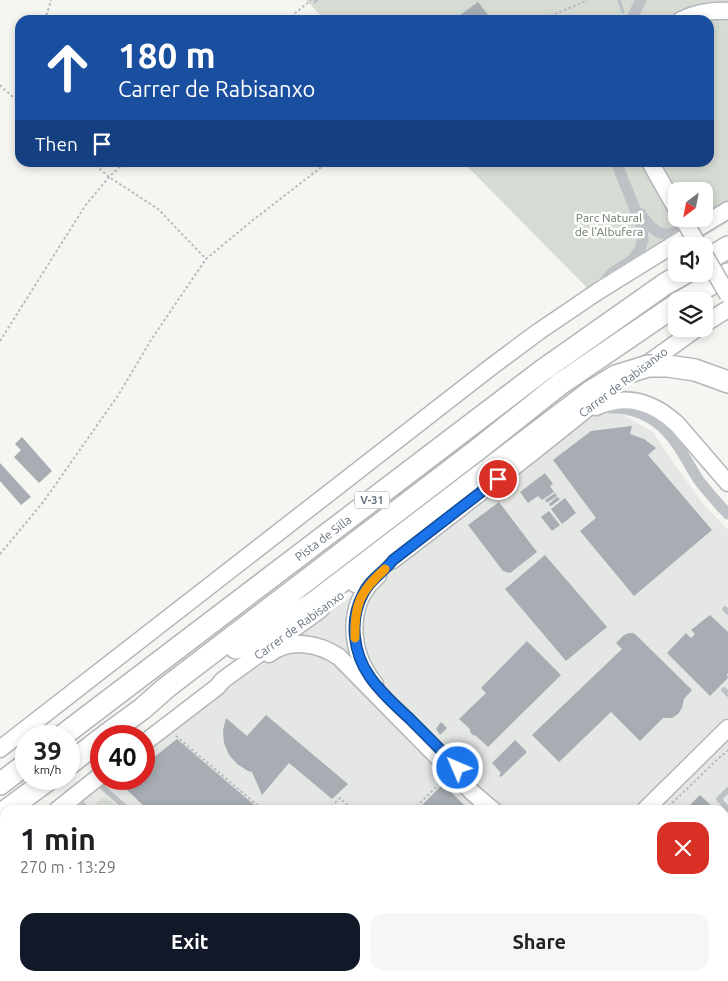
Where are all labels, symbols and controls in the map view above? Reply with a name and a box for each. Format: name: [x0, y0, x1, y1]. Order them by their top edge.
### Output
icon: ahead: [35, 35, 100, 100]
text: 180 m: [118, 35, 216, 75]
text: Carrer de Rabisanxo: [118, 76, 315, 101]
icon: arrive: [88, 130, 116, 158]
text: Then: [35, 133, 78, 155]
north arrow: [668, 182, 712, 228]
map controls: [668, 182, 713, 337]
park label: Parc Natural de l'Albufera: [575, 211, 643, 238]
button: sound: [668, 237, 713, 282]
button: layers: [668, 292, 713, 337]
street label: Carrer de Rabisanxo: [576, 344, 670, 420]
pin: [477, 458, 519, 500]
icon: arrive: [484, 465, 512, 493]
road number: V-31: [354, 492, 390, 508]
street label: Pista de Silla: [292, 513, 354, 563]
street label: Carrer de Rabisanxo: [252, 588, 346, 662]
speed limit sign: 40: [90, 725, 155, 790]
text: 39: [33, 737, 62, 765]
position arrow: [431, 741, 483, 793]
text: km/h: [34, 763, 61, 776]
text: 1 min: [20, 822, 96, 856]
button: close: [657, 822, 709, 874]
text: 270 m · 13:29: [20, 858, 116, 876]
button: Exit: [20, 913, 360, 971]
button: Share: [370, 913, 709, 971]

